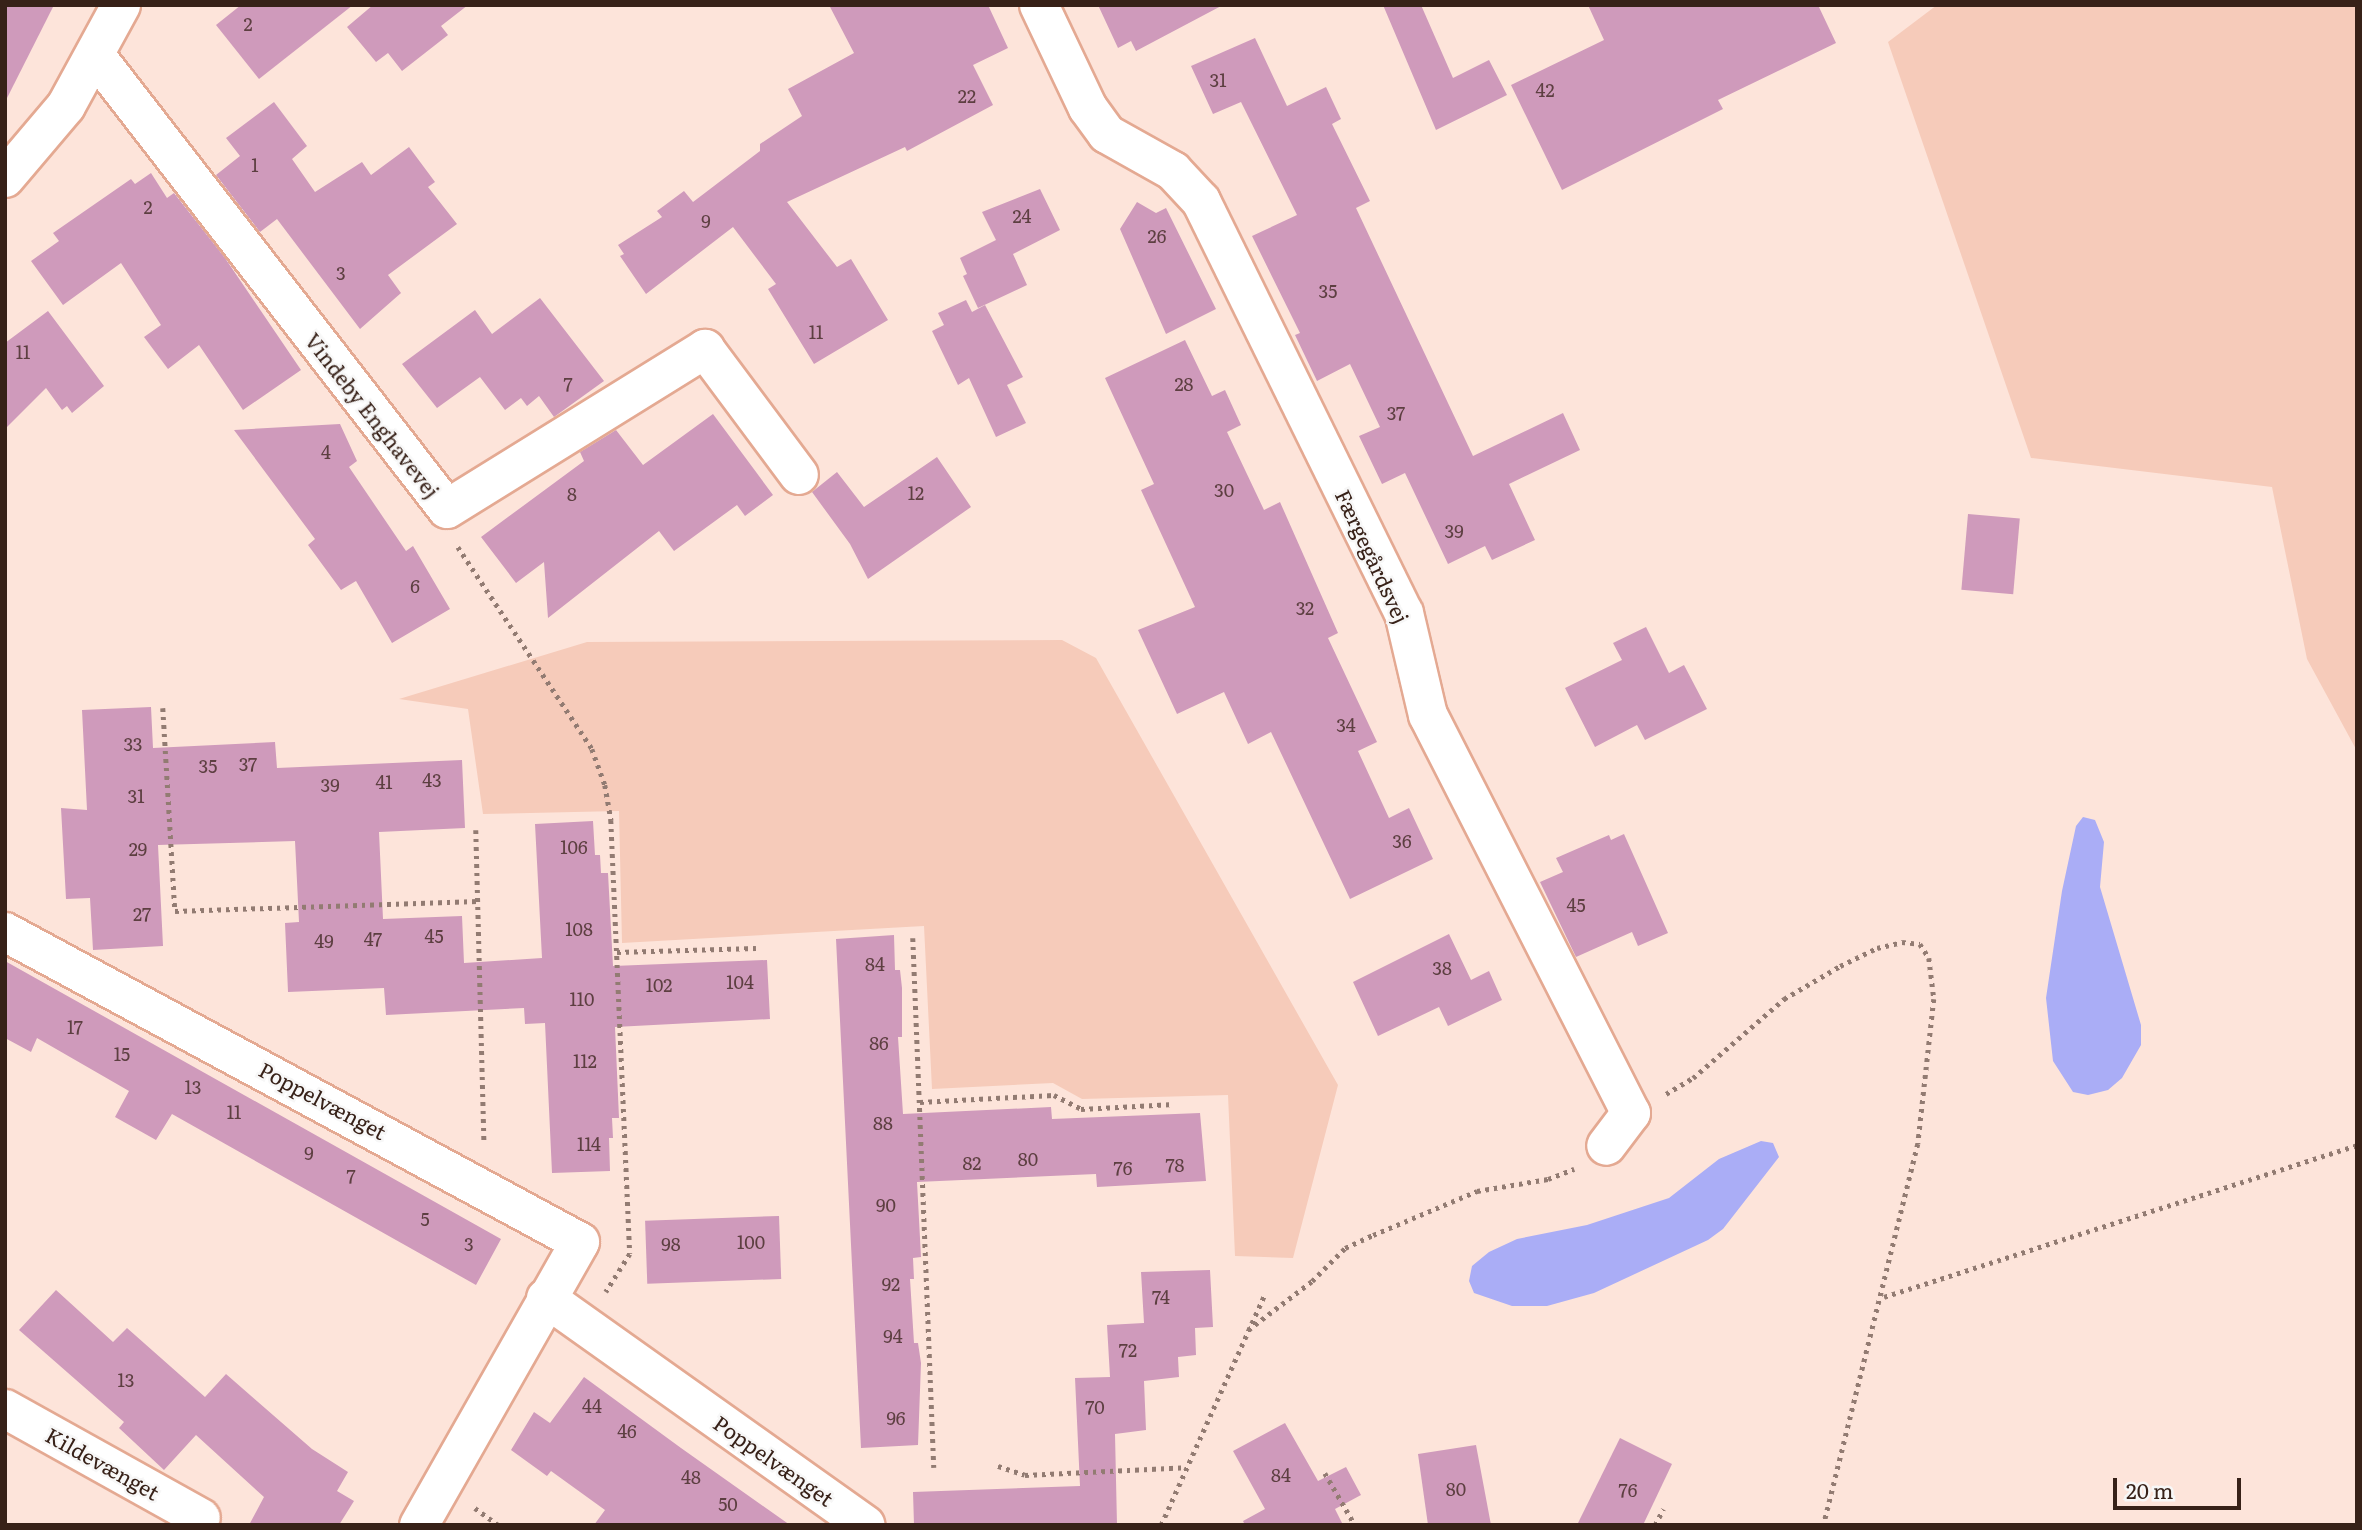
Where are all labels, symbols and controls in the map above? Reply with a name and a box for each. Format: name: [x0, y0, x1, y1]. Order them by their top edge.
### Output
house number: 2: [243, 13, 253, 35]
house number: 31: [1209, 69, 1227, 91]
house number: 42: [1535, 79, 1555, 101]
house number: 22: [958, 85, 976, 107]
house number: 1: [251, 154, 259, 176]
house number: 2: [143, 196, 153, 218]
house number: 24: [1012, 205, 1032, 227]
house number: 9: [701, 210, 711, 232]
house number: 26: [1148, 225, 1166, 247]
house number: 3: [336, 262, 346, 284]
house number: 35: [1319, 280, 1337, 302]
house number: 11: [809, 321, 823, 343]
street label: Vindeby Enghavevej: [301, 327, 445, 503]
house number: 11: [16, 341, 30, 363]
house number: 7: [563, 373, 573, 395]
house number: 28: [1174, 373, 1194, 395]
house number: 37: [1387, 402, 1405, 424]
house number: 4: [321, 441, 331, 463]
house number: 30: [1214, 479, 1234, 501]
house number: 12: [908, 482, 924, 504]
house number: 8: [567, 483, 577, 505]
street label: Færgegårdsvej: [1331, 485, 1415, 627]
house number: 39: [1444, 520, 1464, 542]
house number: 6: [410, 575, 420, 597]
house number: 32: [1296, 597, 1314, 619]
house number: 34: [1336, 714, 1356, 736]
house number: 33: [124, 733, 142, 755]
house number: 37: [239, 753, 257, 775]
house number: 35: [199, 755, 217, 777]
house number: 43: [422, 769, 442, 791]
house number: 41: [375, 771, 393, 793]
house number: 39: [320, 774, 340, 796]
house number: 31: [127, 785, 145, 807]
house number: 36: [1392, 830, 1412, 852]
house number: 106: [560, 836, 588, 858]
house number: 29: [129, 838, 147, 860]
house number: 45: [1566, 894, 1586, 916]
house number: 27: [133, 903, 151, 925]
house number: 108: [565, 918, 593, 940]
house number: 45: [424, 925, 444, 947]
house number: 47: [364, 928, 382, 950]
house number: 49: [314, 930, 334, 952]
house number: 84: [865, 953, 885, 975]
house number: 38: [1432, 957, 1452, 979]
house number: 104: [726, 971, 754, 993]
house number: 102: [646, 974, 672, 996]
house number: 110: [569, 988, 595, 1010]
house number: 17: [67, 1016, 83, 1038]
house number: 86: [869, 1032, 889, 1054]
house number: 15: [114, 1043, 130, 1065]
house number: 112: [573, 1050, 597, 1072]
street label: Poppelvænget: [255, 1056, 391, 1144]
house number: 13: [184, 1076, 202, 1098]
house number: 11: [227, 1101, 241, 1123]
house number: 88: [873, 1112, 893, 1134]
house number: 114: [577, 1133, 601, 1155]
house number: 9: [304, 1142, 314, 1164]
house number: 80: [1018, 1148, 1038, 1170]
house number: 82: [963, 1152, 981, 1174]
house number: 78: [1165, 1154, 1185, 1176]
house number: 76: [1114, 1157, 1132, 1179]
house number: 7: [346, 1165, 356, 1187]
house number: 90: [876, 1194, 896, 1216]
house number: 5: [420, 1208, 430, 1230]
house number: 100: [737, 1231, 765, 1253]
house number: 3: [464, 1233, 474, 1255]
house number: 98: [661, 1233, 681, 1255]
house number: 92: [882, 1273, 900, 1295]
house number: 74: [1152, 1286, 1170, 1308]
house number: 94: [883, 1325, 903, 1347]
house number: 72: [1119, 1339, 1137, 1361]
house number: 13: [117, 1369, 135, 1391]
house number: 44: [582, 1395, 602, 1417]
house number: 70: [1085, 1396, 1105, 1418]
house number: 96: [886, 1407, 906, 1429]
street label: Poppelvænget: [709, 1409, 839, 1511]
house number: 46: [617, 1420, 637, 1442]
street label: Kildevænget: [42, 1421, 164, 1505]
house number: 84: [1271, 1464, 1291, 1486]
scale bar: [2117, 1464, 2245, 1508]
house number: 48: [681, 1466, 701, 1488]
text: 20 m: [2126, 1474, 2173, 1505]
house number: 80: [1446, 1478, 1466, 1500]
house number: 76: [1619, 1479, 1637, 1501]
house number: 50: [718, 1493, 738, 1515]

